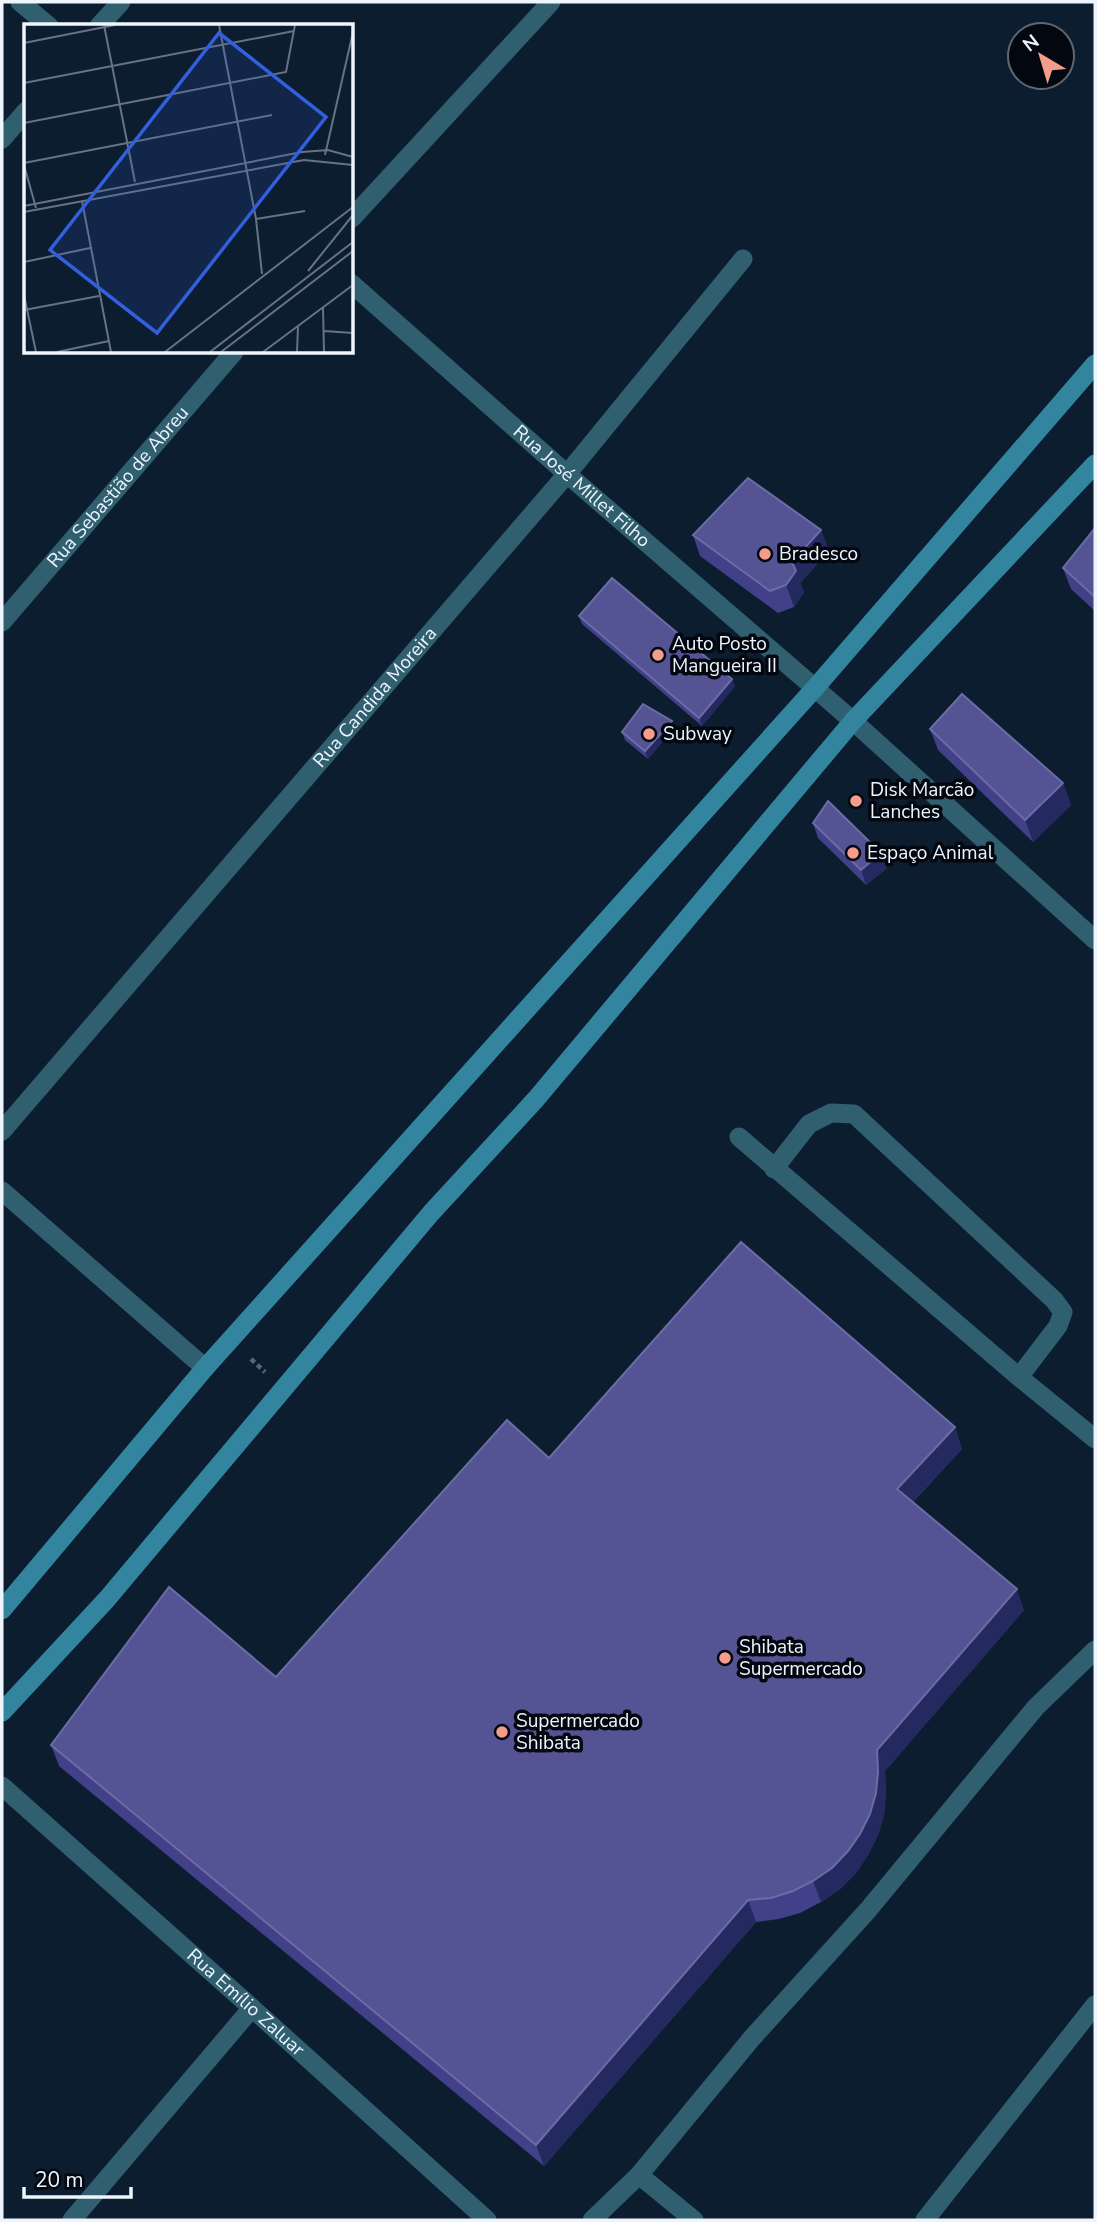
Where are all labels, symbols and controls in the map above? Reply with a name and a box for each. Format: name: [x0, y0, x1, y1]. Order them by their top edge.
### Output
north arrow: [1006, 21, 1076, 91]
inset map: [24, 24, 354, 354]
text: N: [1018, 29, 1045, 58]
street label: Rua Sebastião de Abreu: [41, 401, 195, 573]
street label: Rua José Millet Filho: [507, 419, 656, 553]
place label: Bradesco: [779, 541, 858, 567]
marker: Bradesco: [757, 546, 773, 562]
street label: Rua Candida Moreira: [307, 621, 443, 773]
place label: Auto Posto Mangueira II: [672, 631, 777, 679]
marker: Auto Posto Mangueira II: [650, 647, 666, 663]
place label: Subway: [663, 721, 732, 747]
marker: Subway: [641, 726, 657, 742]
place label: Disk Marcão Lanches: [870, 777, 974, 825]
marker: Disk Marcão Lanches: [848, 793, 864, 809]
place label: Espaço Animal: [867, 840, 994, 866]
marker: Espaço Animal: [845, 845, 861, 861]
place label: Shibata Supermercado: [739, 1634, 863, 1682]
marker: Shibata Supermercado: [717, 1650, 733, 1666]
place label: Supermercado Shibata: [516, 1708, 640, 1756]
marker: Supermercado Shibata: [494, 1724, 510, 1740]
street label: Rua Emílio Zaluar: [181, 1943, 310, 2062]
scale bar: [24, 2156, 131, 2200]
text: 20 m: [35, 2166, 84, 2194]

